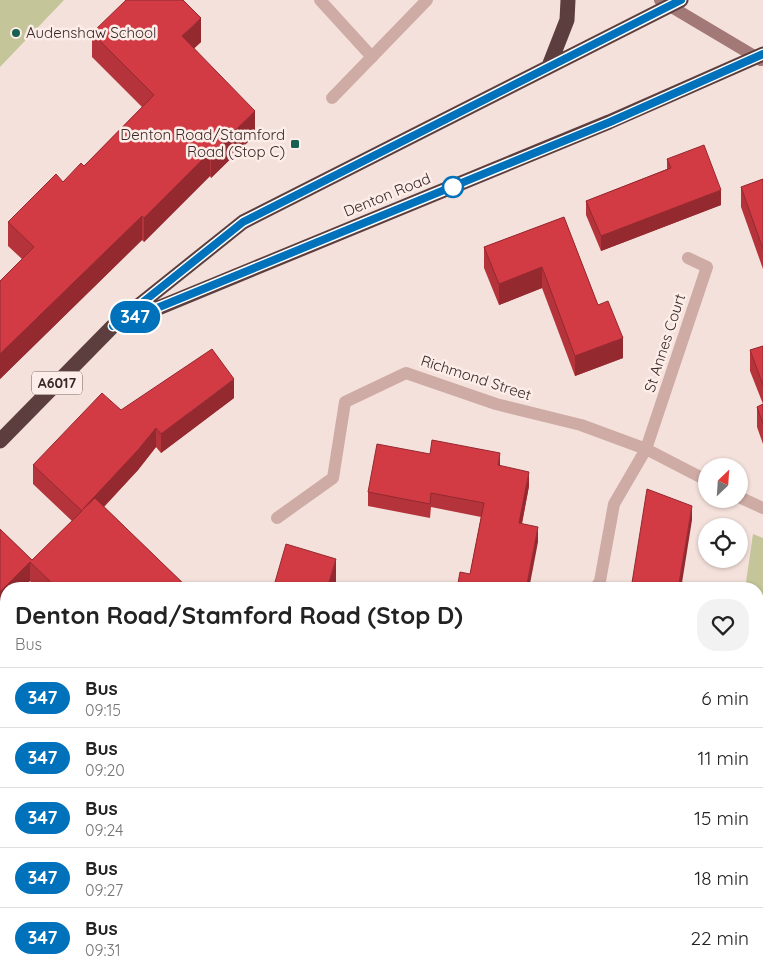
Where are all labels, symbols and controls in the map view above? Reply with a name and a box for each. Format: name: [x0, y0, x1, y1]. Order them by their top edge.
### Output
place label: Audenshaw School: [26, 23, 157, 42]
marker: Audenshaw School: [10, 27, 22, 39]
place label: Denton Road/Stamford Road (Stop C): [120, 125, 285, 161]
marker: Denton Road/Stamford Road (Stop C): [289, 138, 301, 150]
street label: Denton Road: [341, 168, 433, 221]
unlabelled marker: [442, 176, 464, 198]
street label: St Annes Court: [640, 291, 689, 395]
line badge: 347: [106, 301, 164, 333]
text: 347: [120, 305, 150, 328]
street label: Richmond Street: [418, 351, 534, 404]
road number: A6017: [32, 372, 82, 394]
north arrow: [698, 458, 748, 508]
map controls: [698, 458, 748, 568]
button: locate: [698, 518, 748, 568]
button: heart: [697, 599, 749, 651]
text: Denton Road/Stamford Road (Stop D): [15, 600, 463, 630]
text: Bus: [15, 634, 42, 654]
text: Bus: [85, 676, 118, 700]
text: 347: [28, 686, 57, 709]
text: 6 min: [701, 686, 749, 710]
text: 09:15: [85, 700, 121, 720]
text: Bus: [85, 736, 118, 760]
text: 347: [28, 746, 57, 769]
text: 11 min: [697, 746, 749, 770]
text: 09:20: [85, 760, 125, 780]
text: Bus: [85, 796, 118, 820]
text: 347: [28, 806, 57, 829]
text: 15 min: [694, 806, 749, 830]
text: 09:24: [85, 820, 124, 840]
text: Bus: [85, 856, 118, 880]
text: 347: [28, 866, 57, 889]
text: 18 min: [694, 866, 749, 890]
text: 09:27: [85, 880, 123, 900]
text: Bus: [85, 916, 118, 940]
text: 347: [28, 926, 57, 949]
text: 22 min: [690, 926, 749, 950]
text: 09:31: [85, 940, 121, 960]

